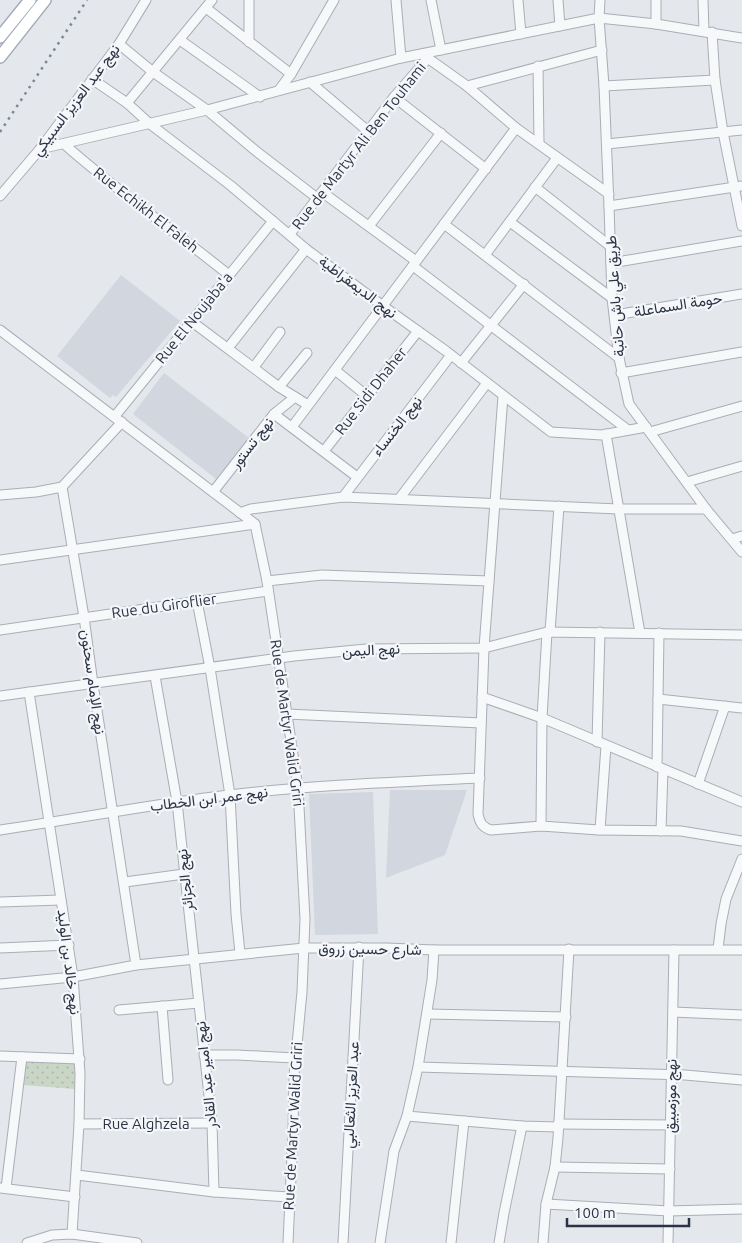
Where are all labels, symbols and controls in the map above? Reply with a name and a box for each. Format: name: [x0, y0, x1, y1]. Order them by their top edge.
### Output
street label: نهج عبد العزيز السبيكي: [28, 41, 127, 162]
street label: Rue de Martyr Ali Ben Touhami: [288, 59, 429, 233]
street label: Rue Echikh El Faleh: [90, 163, 202, 256]
street label: طريق علي باش حانبة: [602, 234, 632, 357]
street label: نهج الديمقراطية: [314, 252, 401, 324]
street label: Rue El Noujaba'a: [152, 269, 236, 367]
street label: حومة السماعلة: [632, 289, 724, 321]
street label: Rue Sidi Dhaher: [331, 343, 410, 438]
street label: نهج الخنساء: [368, 392, 428, 461]
street label: نهج تستور: [226, 414, 279, 474]
street label: Rue du Giroflier: [110, 590, 218, 621]
street label: نهج الإمام سحنون: [75, 628, 109, 736]
street label: Rue de Martyr Walid Griri: [267, 638, 308, 808]
street label: نهج اليمن: [341, 639, 401, 663]
street label: نهج عمر ابن الخطاب: [149, 783, 269, 817]
street label: نهج الجزائر: [173, 848, 199, 913]
street label: نهج خالد بن الوليد: [52, 908, 84, 1016]
street label: شارع حسين زروق: [318, 939, 422, 961]
street label: نهج امير عبد القادر: [191, 1020, 223, 1131]
street label: Rue de Martyr Walid Griri: [280, 1041, 305, 1211]
street label: عبد العزيز الثعالبي: [339, 1041, 367, 1149]
street label: نهج موزمبيق: [661, 1059, 683, 1133]
street label: Rue Alghzela: [102, 1115, 190, 1132]
scale bar: [567, 1196, 690, 1228]
text: 100 m: [574, 1204, 616, 1221]

